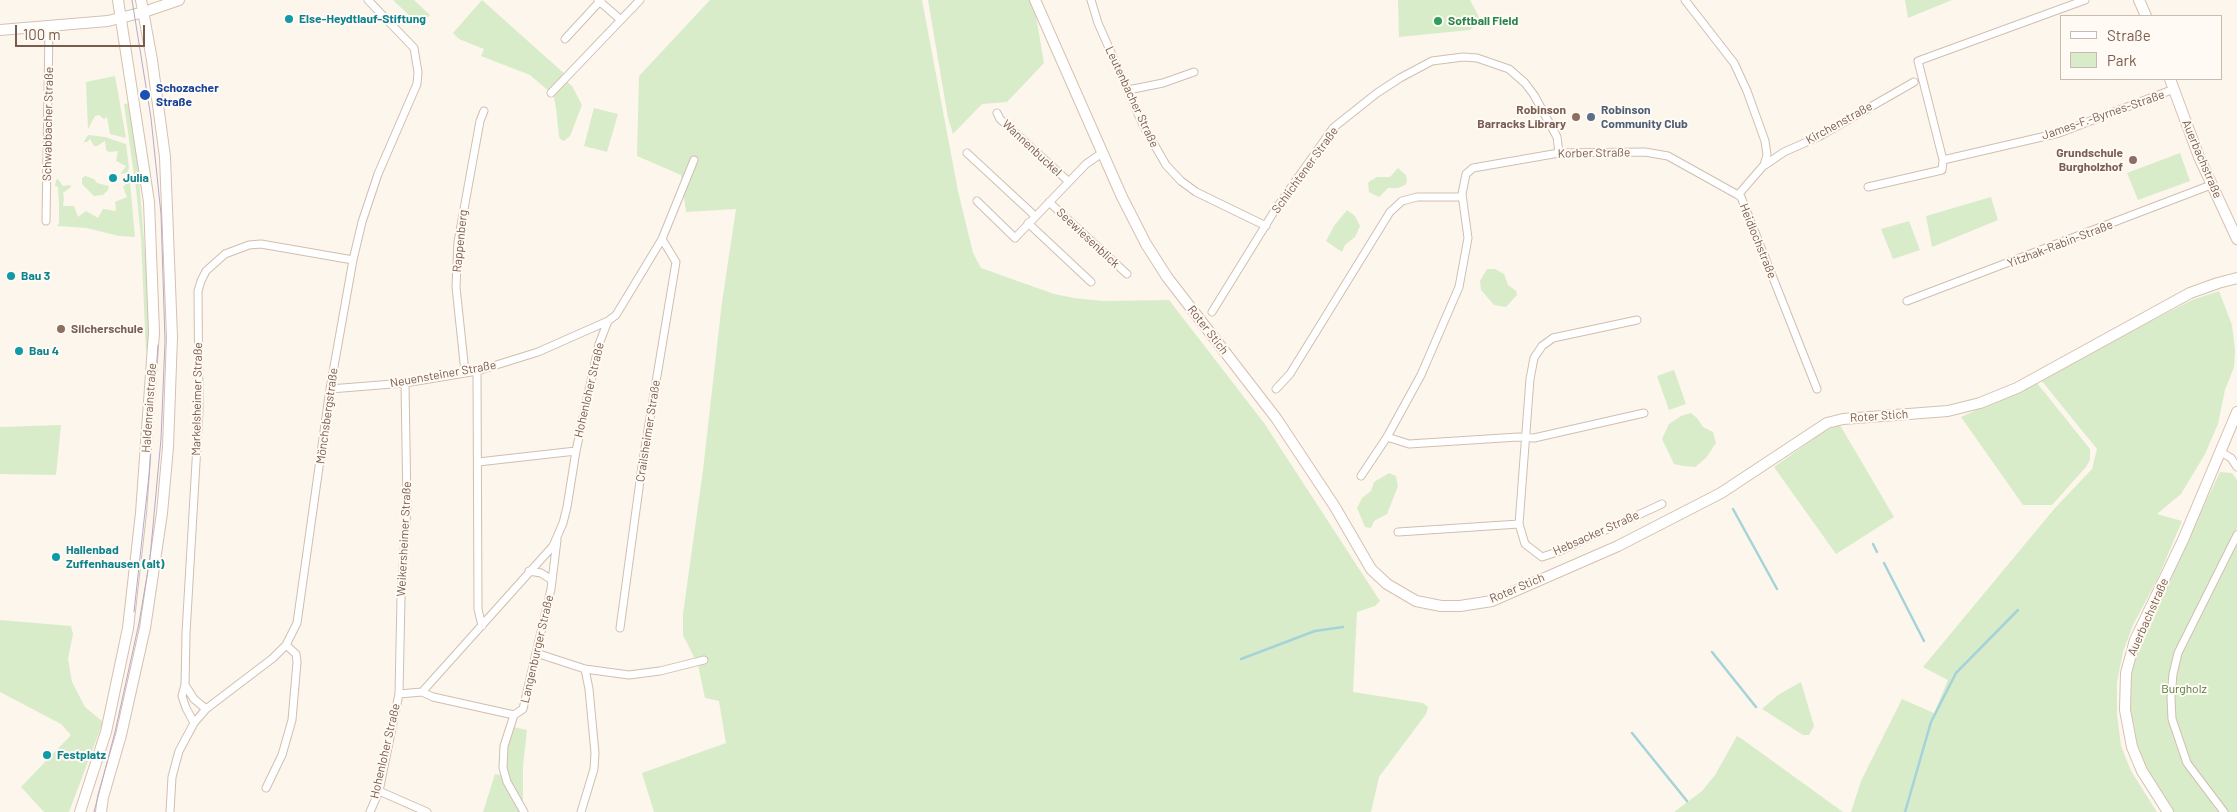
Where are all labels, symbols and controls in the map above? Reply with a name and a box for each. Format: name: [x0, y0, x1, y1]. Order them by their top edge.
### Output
place label: Else-Heydtlauf-Stiftung: [299, 12, 426, 26]
marker: Else-Heydtlauf-Stiftung: [283, 13, 295, 25]
place label: Softball Field: [1448, 14, 1518, 28]
scale bar: [18, 15, 148, 47]
marker: Softball Field: [1432, 15, 1444, 27]
legend: [2060, 15, 2222, 80]
text: 100 m: [23, 25, 61, 43]
text: Straße: [2107, 26, 2151, 44]
street label: Leutenbacher Straße: [1102, 44, 1162, 150]
text: Park: [2107, 51, 2136, 69]
street label: Schwabbacher Straße: [40, 67, 56, 181]
place label: Schozacher Straße: [156, 81, 219, 109]
street label: James-F.-Byrnes-Straße: [2040, 87, 2166, 143]
marker: Schozacher Straße: [138, 88, 152, 102]
street label: Kirchenstraße: [1803, 99, 1875, 147]
place label: Robinson Barracks Library: [1477, 103, 1566, 131]
place label: Robinson Community Club: [1601, 103, 1688, 131]
marker: Robinson Barracks Library: [1570, 111, 1582, 123]
marker: Robinson Community Club: [1585, 111, 1597, 123]
street label: Wannenbuckel: [999, 117, 1065, 179]
street label: Auerbachstraße: [2179, 118, 2225, 200]
street label: Schlichtener Straße: [1269, 124, 1341, 216]
street label: Korber Straße: [1558, 145, 1630, 161]
place label: Grundschule Burgholzhof: [2056, 146, 2123, 174]
marker: Grundschule Burgholzhof: [2127, 154, 2139, 166]
place label: Julia: [123, 171, 149, 185]
marker: Julia: [107, 172, 119, 184]
street label: Heidlochstraße: [1736, 201, 1780, 281]
street label: Seewiesenblick: [1054, 205, 1122, 271]
street label: Rappenberg: [450, 209, 470, 273]
street label: Yitzhak-Rabin-Straße: [2005, 217, 2115, 271]
place label: Bau 3: [21, 269, 50, 283]
marker: Bau 3: [5, 270, 17, 282]
street label: Roter Stich: [1184, 303, 1232, 357]
place label: Silcherschule: [71, 322, 143, 336]
marker: Silcherschule: [55, 323, 67, 335]
street label: Hohenloher Straße: [571, 341, 607, 439]
street label: Markelsheimer Straße: [189, 342, 205, 456]
place label: Bau 4: [29, 344, 59, 358]
marker: Bau 4: [13, 345, 25, 357]
street label: Neuensteiner Straße: [389, 358, 497, 390]
street label: Haldenrainstraße: [139, 363, 159, 453]
street label: Mönchsbergstraße: [313, 367, 341, 465]
street label: Crailsheimer Straße: [633, 379, 663, 483]
street label: Roter Stich: [1849, 407, 1909, 425]
street label: Weikersheimer Straße: [394, 481, 414, 597]
street label: Hebsacker Straße: [1551, 508, 1641, 558]
place label: Hallenbad Zuffenhausen (alt): [66, 543, 164, 571]
marker: Hallenbad Zuffenhausen (alt): [50, 551, 62, 563]
street label: Roter Stich: [1487, 570, 1547, 606]
street label: Auerbachstraße: [2124, 576, 2172, 658]
street label: Langenburger Straße: [518, 594, 556, 704]
park label: Burgholz: [2161, 682, 2207, 696]
street label: Hohenloher Straße: [367, 702, 403, 800]
place label: Festplatz: [57, 748, 106, 762]
marker: Festplatz: [41, 749, 53, 761]

